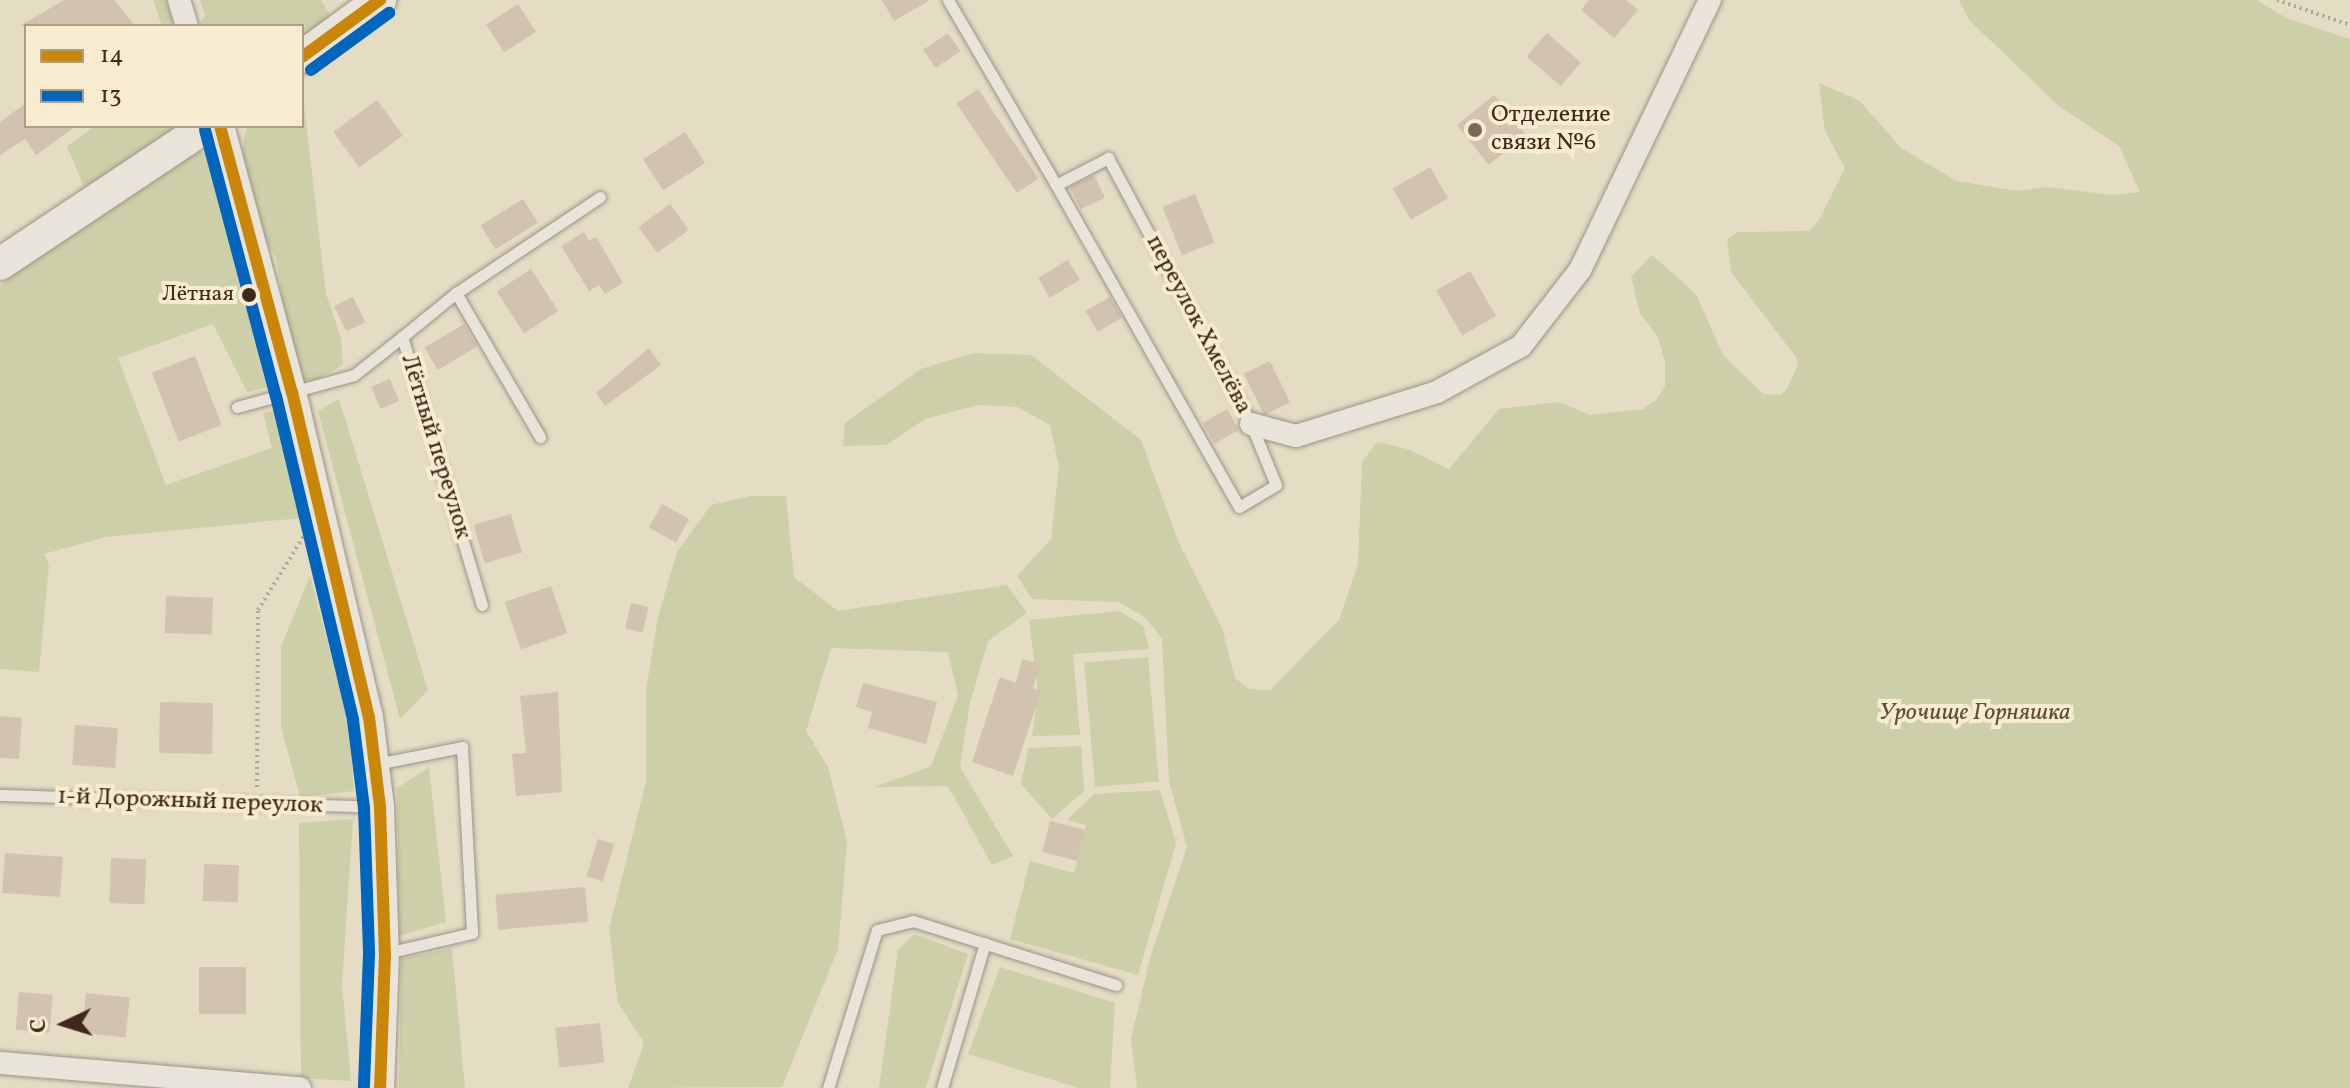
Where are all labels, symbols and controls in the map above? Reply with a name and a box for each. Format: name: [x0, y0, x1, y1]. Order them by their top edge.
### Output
legend: [24, 24, 304, 128]
text: 14: [100, 39, 124, 73]
text: 13: [100, 79, 122, 113]
place label: Отделение связи №6: [1491, 102, 1611, 158]
marker: Отделение связи №6: [1466, 121, 1484, 139]
street label: переулок Хмелёва: [1139, 231, 1257, 419]
place label: Лётная: [162, 282, 234, 308]
marker: Лётная: [241, 287, 257, 303]
street label: Лётный переулок: [393, 351, 477, 543]
park label: Урочище Горняшка: [1879, 700, 2071, 728]
street label: 1-й Дорожный переулок: [57, 783, 323, 821]
north arrow: [24, 984, 104, 1064]
text: С: [24, 1018, 56, 1034]

